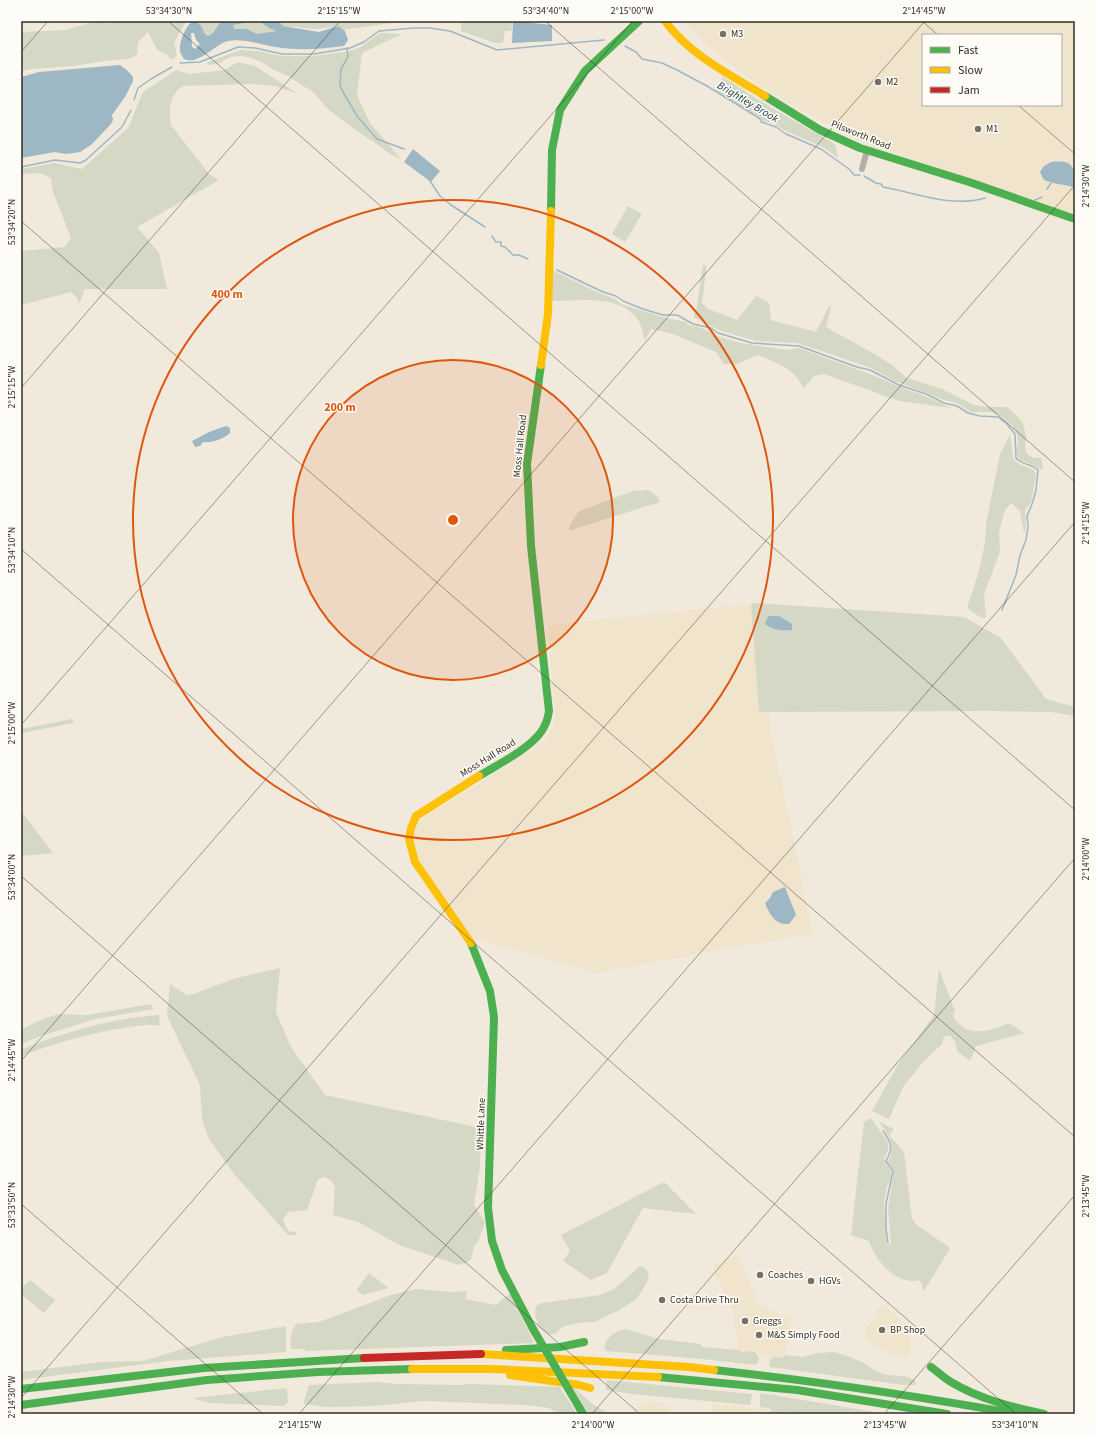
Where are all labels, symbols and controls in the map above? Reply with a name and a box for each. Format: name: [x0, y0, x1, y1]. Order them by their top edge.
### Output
text: 53°34'30"N: [146, 4, 192, 18]
text: 2°15'15"W: [318, 4, 361, 18]
text: 53°34'40"N: [523, 4, 569, 18]
text: 2°15'00"W: [611, 4, 654, 18]
text: 2°14'45"W: [903, 4, 946, 18]
place label: M3: [731, 27, 743, 41]
marker: M3: [718, 29, 728, 39]
legend: [922, 34, 1062, 106]
text: Fast: [958, 42, 978, 59]
text: Slow: [958, 62, 983, 79]
place label: M2: [886, 75, 898, 89]
marker: M2: [873, 77, 883, 87]
water label: Brightley Brook: [714, 78, 782, 127]
text: Jam: [958, 82, 980, 99]
street label: Pilsworth Road: [829, 117, 893, 153]
place label: M1: [986, 122, 998, 136]
marker: M1: [973, 124, 983, 134]
text: 2°14'30"W: [1079, 164, 1093, 207]
text: 53°34'20"N: [5, 199, 19, 245]
text: 400 m: [211, 286, 243, 303]
text: 2°15'15"W: [5, 365, 19, 408]
text: 200 m: [324, 399, 356, 416]
street label: Moss Hall Road: [510, 414, 530, 478]
text: 2°14'15"W: [1079, 501, 1093, 544]
centre of rings: [446, 513, 460, 527]
text: 53°34'10"N: [5, 527, 19, 573]
text: 2°15'00"W: [5, 701, 19, 744]
street label: Moss Hall Road: [458, 735, 518, 781]
text: 2°14'00"W: [1079, 837, 1093, 880]
text: 53°34'00"N: [5, 854, 19, 900]
text: 2°14'45"W: [5, 1038, 19, 1081]
street label: Whittle Lane: [473, 1098, 489, 1150]
text: 2°13'45"W: [1079, 1174, 1093, 1217]
text: 53°33'50"N: [5, 1182, 19, 1228]
place label: Coaches: [768, 1268, 803, 1282]
marker: Coaches: [755, 1270, 765, 1280]
place label: HGVs: [819, 1274, 841, 1288]
marker: HGVs: [806, 1276, 816, 1286]
place label: Costa Drive Thru: [670, 1293, 739, 1307]
marker: Costa Drive Thru: [657, 1295, 667, 1305]
place label: Greggs: [753, 1314, 782, 1328]
marker: Greggs: [740, 1316, 750, 1326]
place label: BP Shop: [890, 1323, 926, 1337]
marker: BP Shop: [877, 1325, 887, 1335]
place label: M&S Simply Food: [767, 1328, 840, 1342]
marker: M&S Simply Food: [754, 1330, 764, 1340]
text: 2°14'30"W: [5, 1375, 19, 1418]
text: 2°14'15"W: [279, 1418, 322, 1432]
text: 2°14'00"W: [572, 1418, 615, 1432]
text: 2°13'45"W: [864, 1418, 907, 1432]
text: 53°34'10"N: [992, 1418, 1038, 1432]

